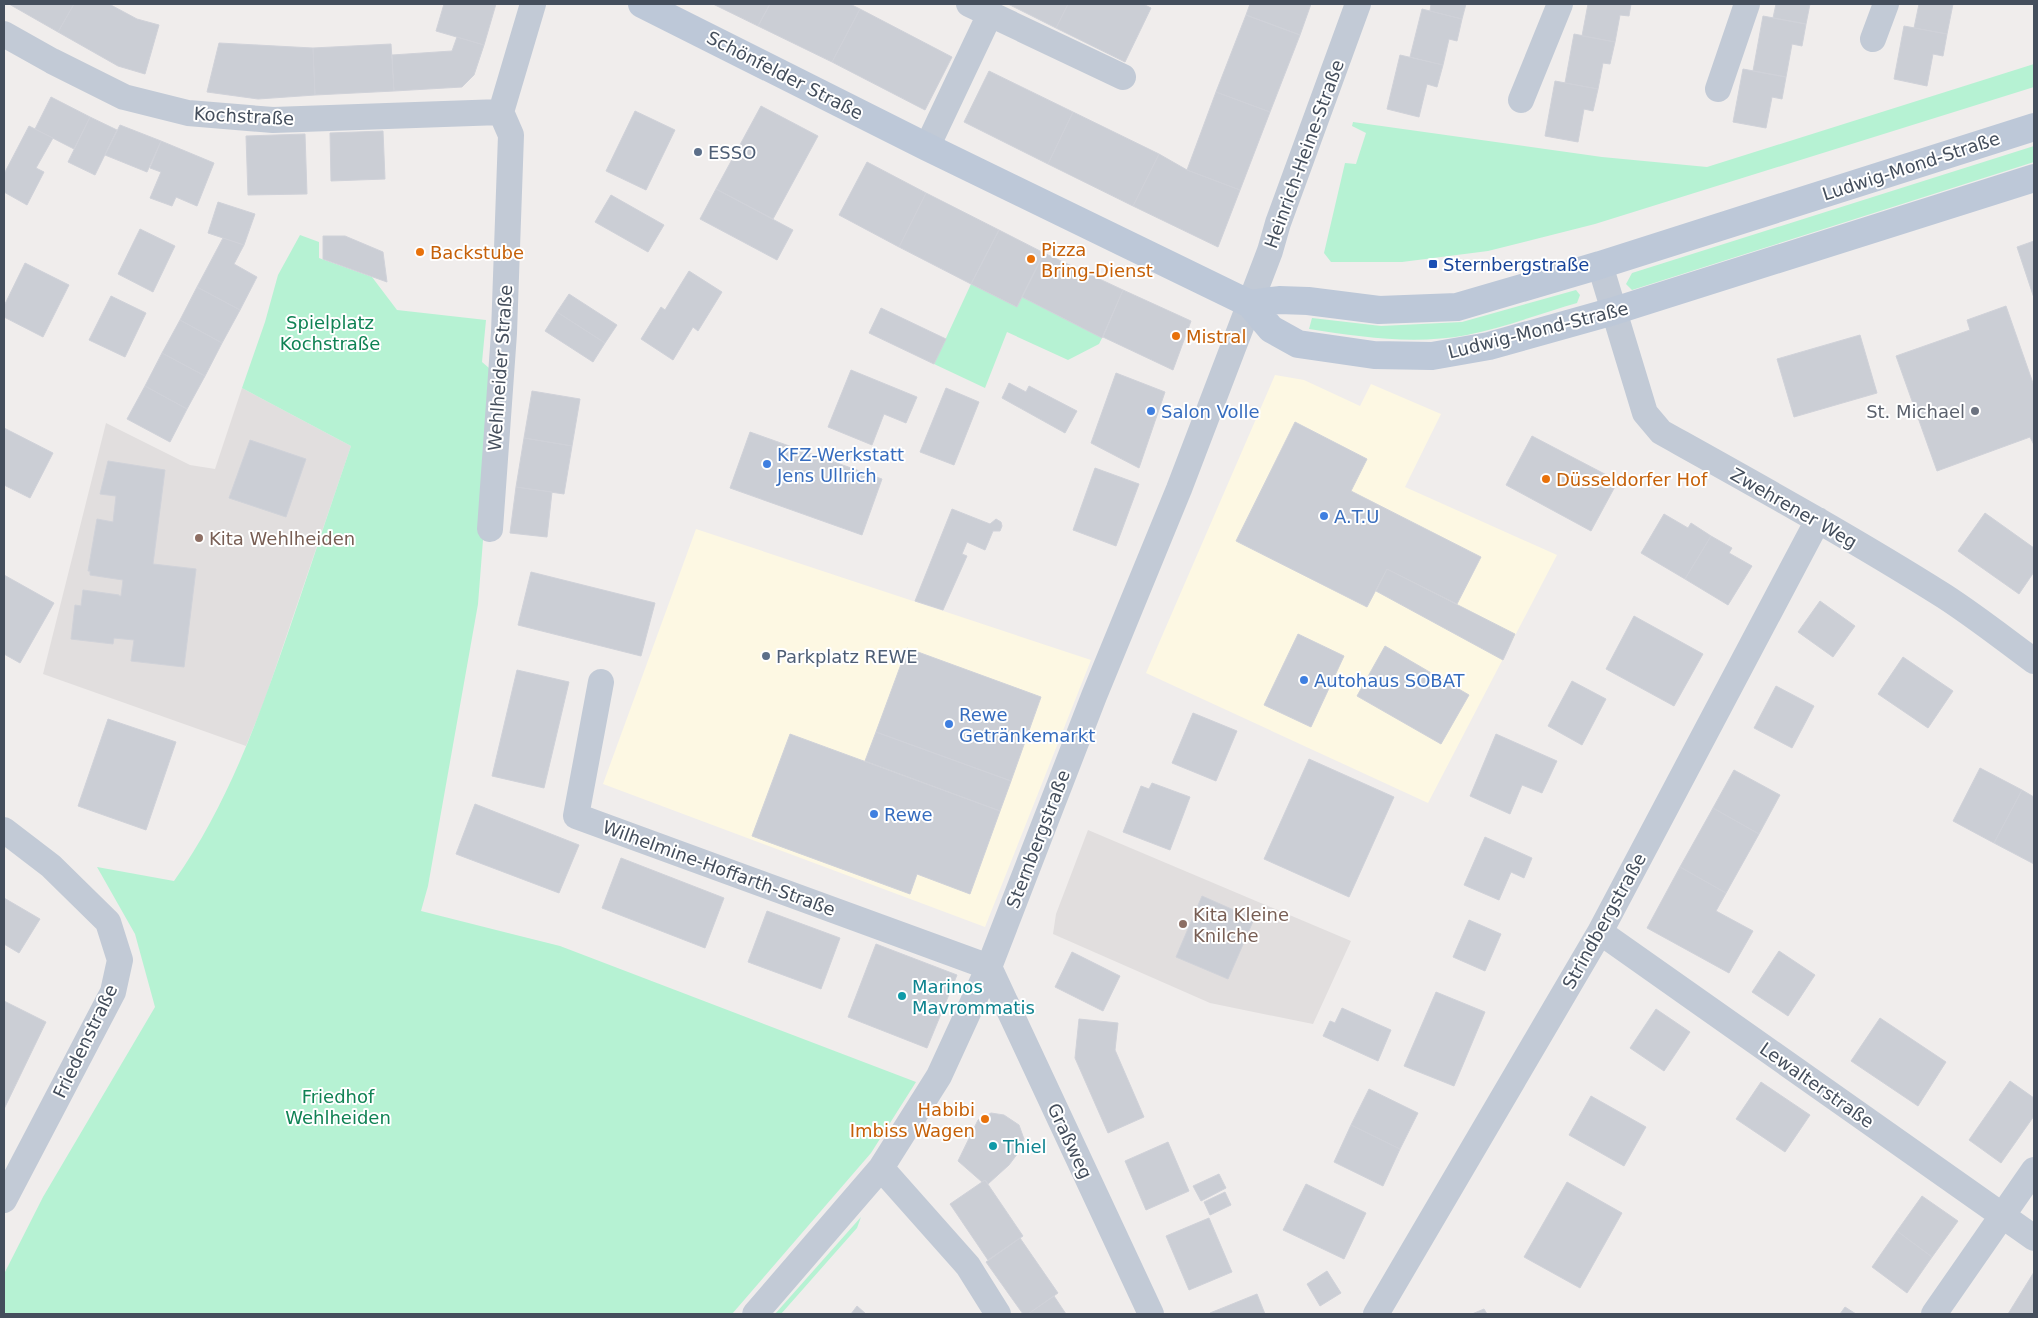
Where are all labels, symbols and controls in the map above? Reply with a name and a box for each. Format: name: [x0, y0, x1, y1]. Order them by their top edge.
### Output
street label: Schönfelder Straße: [703, 26, 867, 124]
street label: Heinrich-Heine-Straße: [1260, 57, 1348, 251]
street label: Kochstraße: [193, 103, 295, 129]
street label: Ludwig-Mond-Straße: [1820, 127, 2002, 205]
place label: ESSO: [708, 142, 756, 163]
marker: ESSO: [692, 146, 704, 158]
place label: Pizza Bring-Dienst: [1041, 239, 1153, 281]
place label: Backstube: [430, 242, 524, 263]
marker: Backstube: [414, 246, 426, 258]
marker: Pizza Bring-Dienst: [1025, 253, 1037, 265]
place label: Sternbergstraße: [1443, 254, 1589, 275]
marker: Sternbergstraße: [1427, 258, 1439, 270]
street label: Wehlheider Straße: [484, 284, 516, 452]
street label: Ludwig-Mond-Straße: [1446, 297, 1630, 363]
park label: Spielplatz Kochstraße: [280, 312, 380, 354]
place label: Mistral: [1186, 326, 1246, 347]
marker: Mistral: [1170, 330, 1182, 342]
place label: Salon Volle: [1161, 401, 1260, 422]
place label: St. Michael: [1866, 401, 1965, 422]
marker: Salon Volle: [1145, 405, 1157, 417]
marker: St. Michael: [1969, 405, 1981, 417]
place label: KFZ-Werkstatt Jens Ullrich: [776, 444, 904, 486]
marker: KFZ-Werkstatt Jens Ullrich: [761, 458, 773, 470]
street label: Zwehrener Weg: [1727, 463, 1861, 553]
place label: Düsseldorfer Hof: [1556, 469, 1708, 490]
marker: Düsseldorfer Hof: [1540, 473, 1552, 485]
place label: A.T.U: [1334, 506, 1379, 527]
marker: A.T.U: [1318, 510, 1330, 522]
place label: Kita Wehlheiden: [209, 528, 355, 549]
marker: Kita Wehlheiden: [193, 532, 205, 544]
place label: Parkplatz REWE: [776, 646, 918, 667]
marker: Parkplatz REWE: [760, 650, 772, 662]
place label: Autohaus SOBAT: [1314, 670, 1466, 691]
marker: Autohaus SOBAT: [1298, 674, 1310, 686]
place label: Rewe Getränkemarkt: [959, 704, 1095, 746]
marker: Rewe Getränkemarkt: [943, 718, 955, 730]
street label: Sternbergstraße: [1002, 767, 1074, 911]
place label: Rewe: [884, 804, 933, 825]
marker: Rewe: [868, 808, 880, 820]
street label: Wilhelmine-Hoffarth-Straße: [600, 816, 838, 920]
street label: Strindbergstraße: [1558, 849, 1650, 993]
place label: Kita Kleine Knilche: [1193, 904, 1289, 946]
marker: Kita Kleine Knilche: [1177, 918, 1189, 930]
place label: Marinos Mavrommatis: [912, 976, 1035, 1018]
street label: Friedenstraße: [48, 981, 122, 1101]
marker: Marinos Mavrommatis: [896, 990, 908, 1002]
street label: Lewalterstraße: [1756, 1038, 1878, 1132]
park label: Friedhof Wehlheiden: [285, 1086, 391, 1128]
place label: Habibi Imbiss Wagen: [850, 1099, 975, 1141]
street label: Graßweg: [1043, 1100, 1097, 1182]
marker: Habibi Imbiss Wagen: [979, 1113, 991, 1125]
place label: Thiel: [1002, 1136, 1046, 1157]
marker: Thiel: [987, 1140, 999, 1152]

